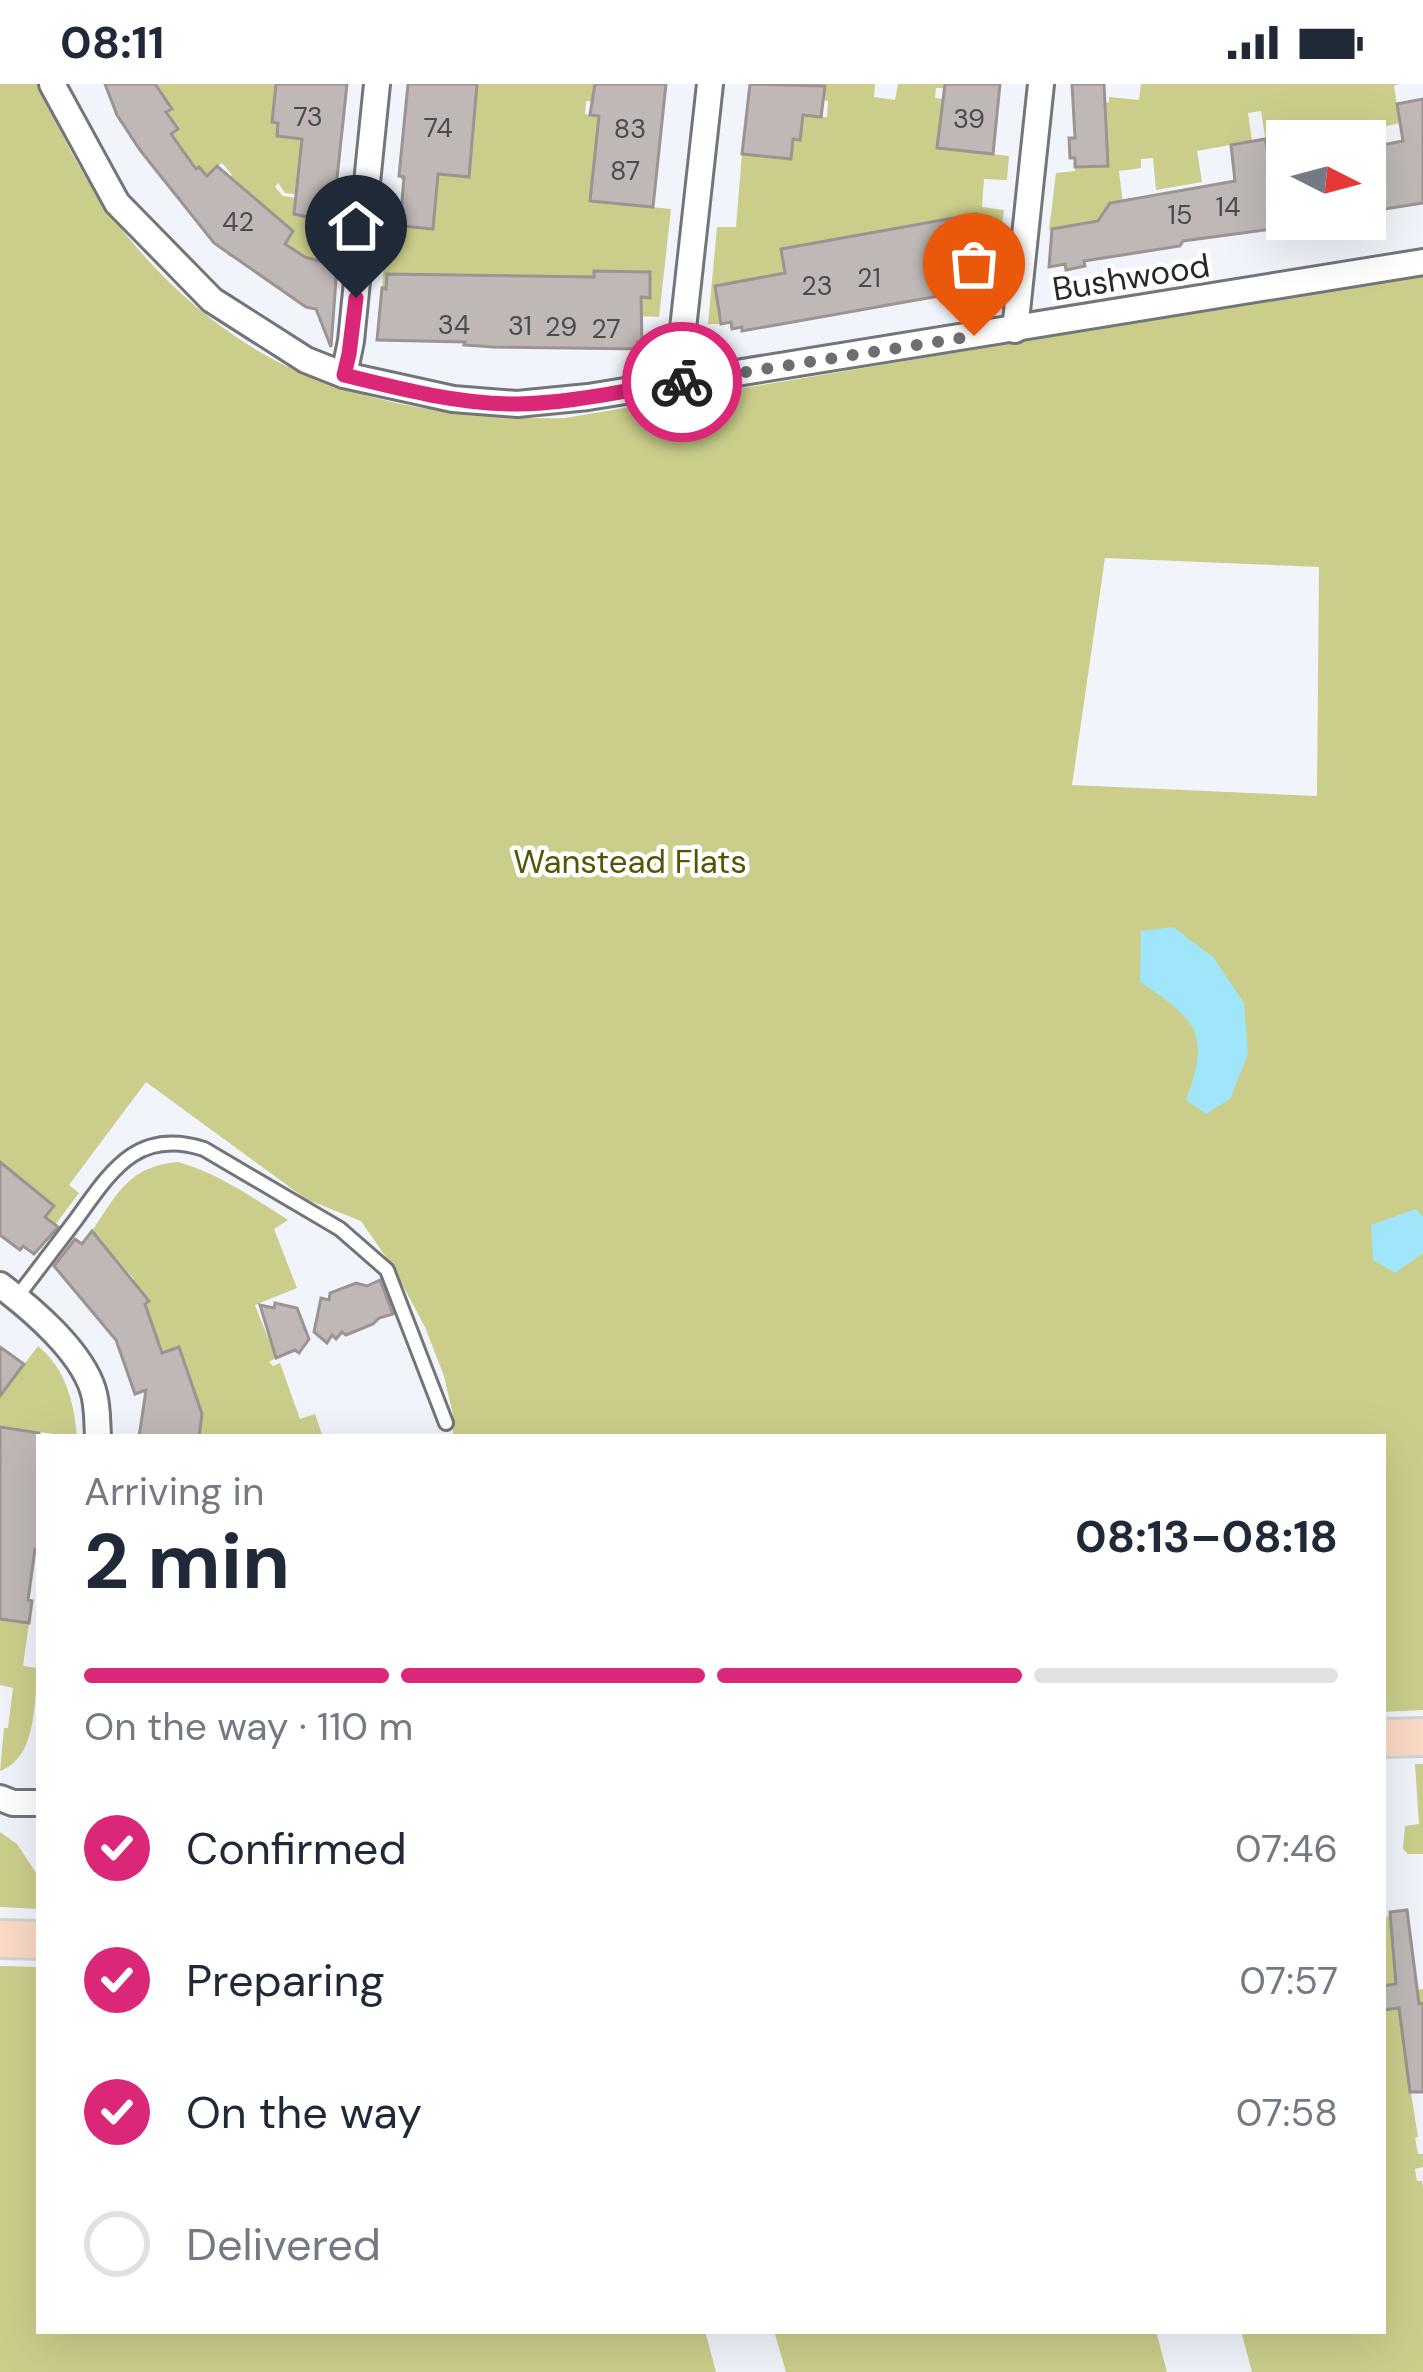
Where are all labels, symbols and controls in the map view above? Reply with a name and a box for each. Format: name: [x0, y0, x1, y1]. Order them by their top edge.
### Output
text: 08:11: [60, 13, 164, 72]
house number: 73: [293, 99, 323, 134]
house number: 39: [953, 101, 985, 136]
house number: 74: [423, 110, 453, 145]
house number: 83: [614, 111, 646, 146]
north arrow: [1266, 120, 1386, 240]
map controls: [1266, 120, 1386, 240]
house number: 87: [610, 153, 640, 188]
pin: [305, 175, 407, 298]
house number: 14: [1216, 189, 1240, 224]
icon: home: [323, 193, 389, 259]
house number: 15: [1168, 197, 1192, 232]
house number: 42: [222, 204, 254, 239]
pin: [923, 213, 1025, 336]
icon: bag: [941, 231, 1007, 297]
street label: Bushwood: [1049, 243, 1213, 311]
house number: 21: [857, 260, 881, 295]
house number: 23: [801, 268, 833, 303]
house number: 34: [438, 307, 470, 342]
house number: 31: [508, 308, 532, 343]
house number: 29: [545, 309, 577, 344]
house number: 27: [591, 311, 621, 346]
courier: [622, 322, 742, 442]
icon: bike: [649, 349, 715, 415]
park label: Wanstead Flats: [513, 840, 747, 883]
text: Arriving in: [84, 1466, 264, 1517]
text: 08:13–08:18: [1075, 1507, 1338, 1566]
text: 2 min: [84, 1511, 290, 1612]
text: On the way · 110 m: [84, 1701, 413, 1752]
icon: check: [84, 1815, 150, 1881]
text: Confirmed: [186, 1819, 407, 1878]
text: 07:46: [1235, 1823, 1338, 1874]
icon: check: [84, 1947, 150, 2013]
text: Preparing: [186, 1951, 385, 2010]
text: 07:57: [1239, 1955, 1338, 2006]
icon: check: [84, 2079, 150, 2145]
text: On the way: [186, 2083, 422, 2142]
text: 07:58: [1236, 2087, 1338, 2138]
text: Delivered: [186, 2215, 381, 2274]

